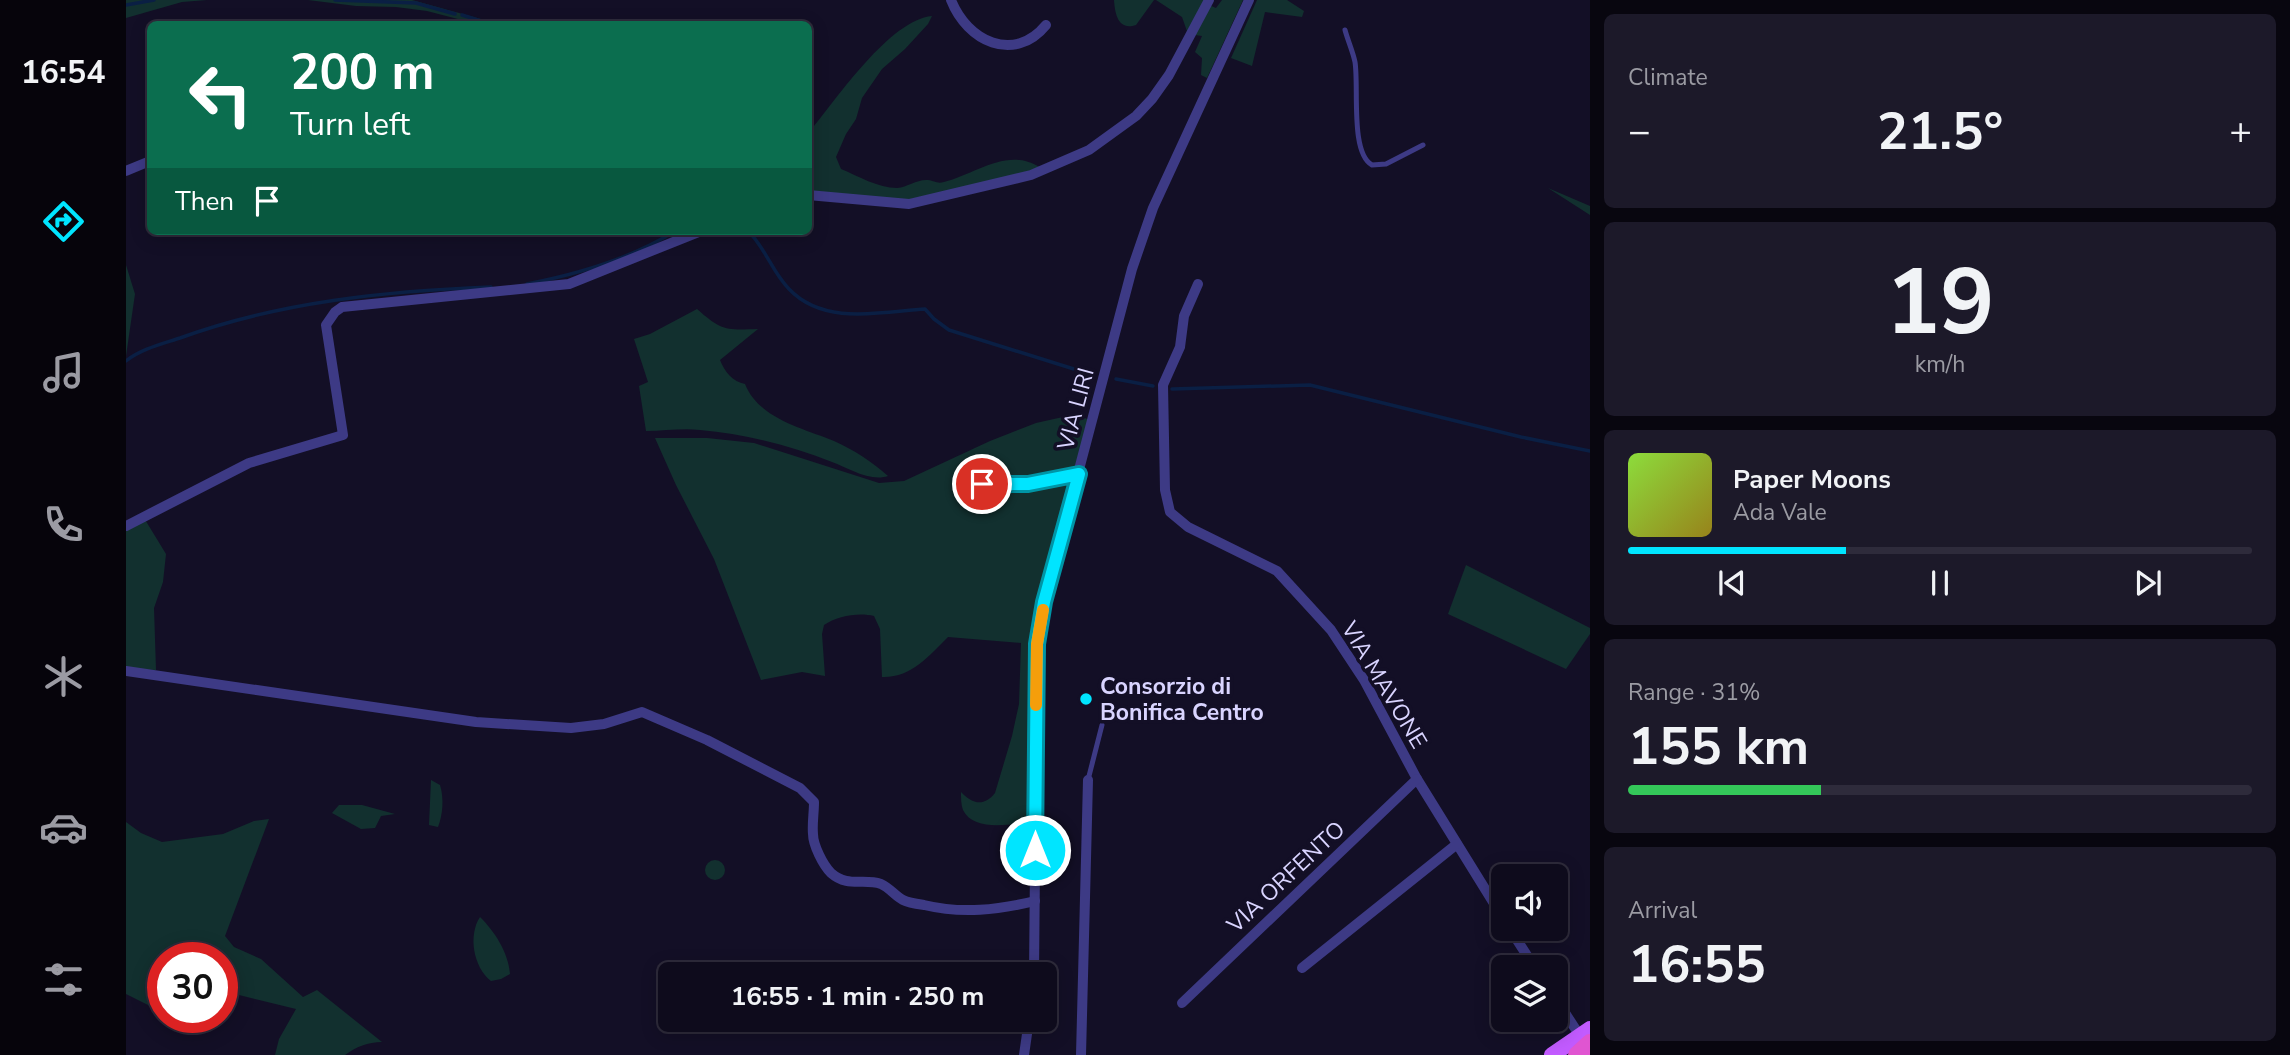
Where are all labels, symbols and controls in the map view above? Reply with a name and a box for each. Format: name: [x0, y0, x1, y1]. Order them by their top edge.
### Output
text: 200 m: [290, 39, 434, 106]
icon: left: [175, 49, 266, 140]
text: 16:54: [21, 51, 105, 94]
text: Climate: [1628, 62, 1708, 93]
text: 21.5°: [1877, 96, 2003, 167]
text: Turn left: [290, 103, 410, 146]
text: −: [1628, 106, 1651, 157]
text: +: [2229, 106, 2252, 157]
icon: arrive: [248, 182, 286, 220]
text: Then: [175, 184, 234, 219]
icon: directions: [39, 197, 88, 246]
text: 19: [1885, 241, 1995, 365]
icon: music: [39, 348, 88, 397]
text: km/h: [1915, 349, 1965, 380]
street label: VIA LIRI: [1050, 364, 1102, 455]
pin: [952, 454, 1012, 514]
text: Paper Moons: [1733, 462, 1891, 497]
icon: arrive: [963, 465, 1001, 503]
text: Ada Vale: [1733, 497, 1827, 528]
icon: phone: [39, 500, 88, 549]
icon: previous: [1713, 564, 1751, 602]
icon: pause: [1921, 564, 1959, 602]
icon: next: [2129, 564, 2167, 602]
street label: VIA MAVONE: [1333, 615, 1434, 754]
icon: climate: [39, 652, 88, 701]
place label: Consorzio di Bonifica Centro: [1100, 671, 1264, 728]
text: Range · 31%: [1628, 677, 1760, 708]
marker: Consorzio di Bonifica Centro: [1078, 691, 1094, 707]
text: 155 km: [1628, 711, 1809, 782]
icon: car: [39, 803, 88, 852]
position arrow: [998, 813, 1072, 887]
street label: VIA ORFENTO: [1219, 814, 1352, 940]
map controls: [1491, 864, 1568, 1032]
button: sound: [1491, 864, 1568, 941]
text: Arrival: [1628, 895, 1697, 926]
text: 16:55: [1628, 929, 1766, 1000]
speed limit sign: 30: [147, 942, 238, 1033]
icon: filters: [39, 955, 88, 1004]
button: layers: [1491, 955, 1568, 1032]
text: 16:55 · 1 min · 250 m: [731, 979, 984, 1014]

